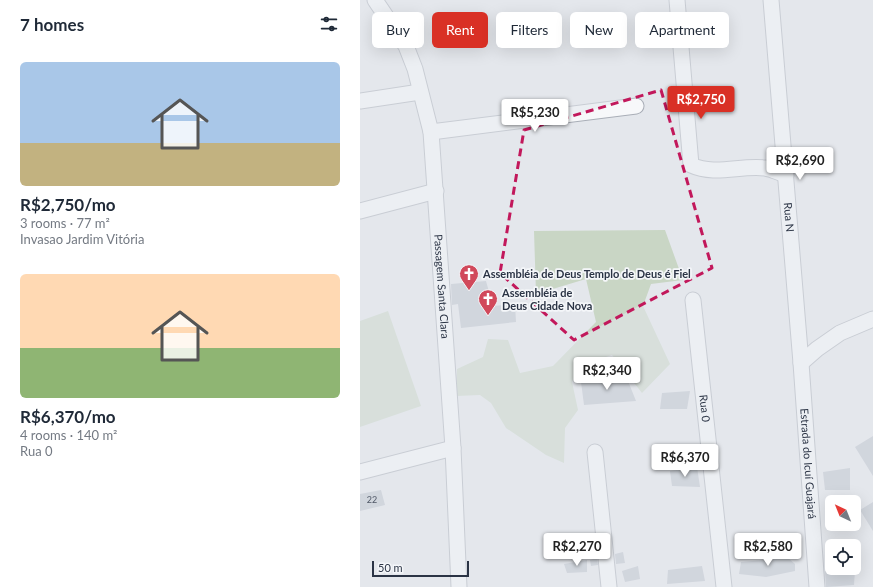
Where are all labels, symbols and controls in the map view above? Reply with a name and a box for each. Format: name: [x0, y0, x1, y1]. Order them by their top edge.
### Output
chip: Buy: [372, 12, 424, 48]
chip: Rent: [432, 12, 488, 48]
chip: Filters: [496, 12, 562, 48]
chip: New: [570, 12, 627, 48]
chip: Apartment: [635, 12, 729, 48]
icon: filters: [318, 13, 340, 35]
text: 7 homes: [20, 14, 84, 35]
pin: R$2,750: [664, 86, 738, 120]
icon: home: [144, 88, 216, 160]
text: R$2,750: [676, 91, 726, 107]
pin: R$5,230: [498, 99, 572, 133]
text: R$5,230: [510, 104, 560, 120]
pin: R$2,690: [763, 147, 837, 181]
text: R$2,690: [775, 152, 825, 168]
text: R$2,750/mo: [20, 194, 116, 215]
street label: Rua N: [782, 202, 797, 232]
text: 3 rooms · 77 m²: [20, 215, 110, 231]
text: Invasao Jardim Vitória: [20, 231, 144, 247]
street label: Passagem Santa Clara: [432, 234, 452, 339]
church icon: Assembléia de Deus Templo de Deus é Fiel: [458, 263, 480, 291]
place label: Assembléia de Deus Templo de Deus é Fiel: [482, 267, 691, 280]
place label: Assembléia de Deus Cidade Nova: [501, 286, 592, 312]
church icon: Assembléia de Deus Cidade Nova: [477, 288, 499, 316]
icon: home: [144, 300, 216, 372]
pin: R$2,340: [570, 357, 644, 391]
text: R$2,340: [582, 362, 632, 378]
street label: Rua 0: [697, 394, 713, 423]
text: R$6,370/mo: [20, 406, 116, 427]
street label: Estrada do Icuí Guajará: [798, 408, 819, 519]
text: 4 rooms · 140 m²: [20, 427, 117, 443]
text: Rua 0: [20, 443, 52, 459]
pin: R$6,370: [648, 444, 722, 478]
text: R$6,370: [660, 449, 710, 465]
house number: 22: [367, 494, 377, 505]
north arrow: [825, 495, 861, 531]
map controls: [825, 495, 861, 575]
pin: R$2,270: [540, 533, 614, 567]
pin: R$2,580: [731, 533, 805, 567]
text: R$2,270: [552, 538, 602, 554]
text: R$2,580: [743, 538, 793, 554]
button: locate: [825, 539, 861, 575]
scale bar: [372, 559, 469, 578]
text: 50 m: [378, 561, 403, 574]

